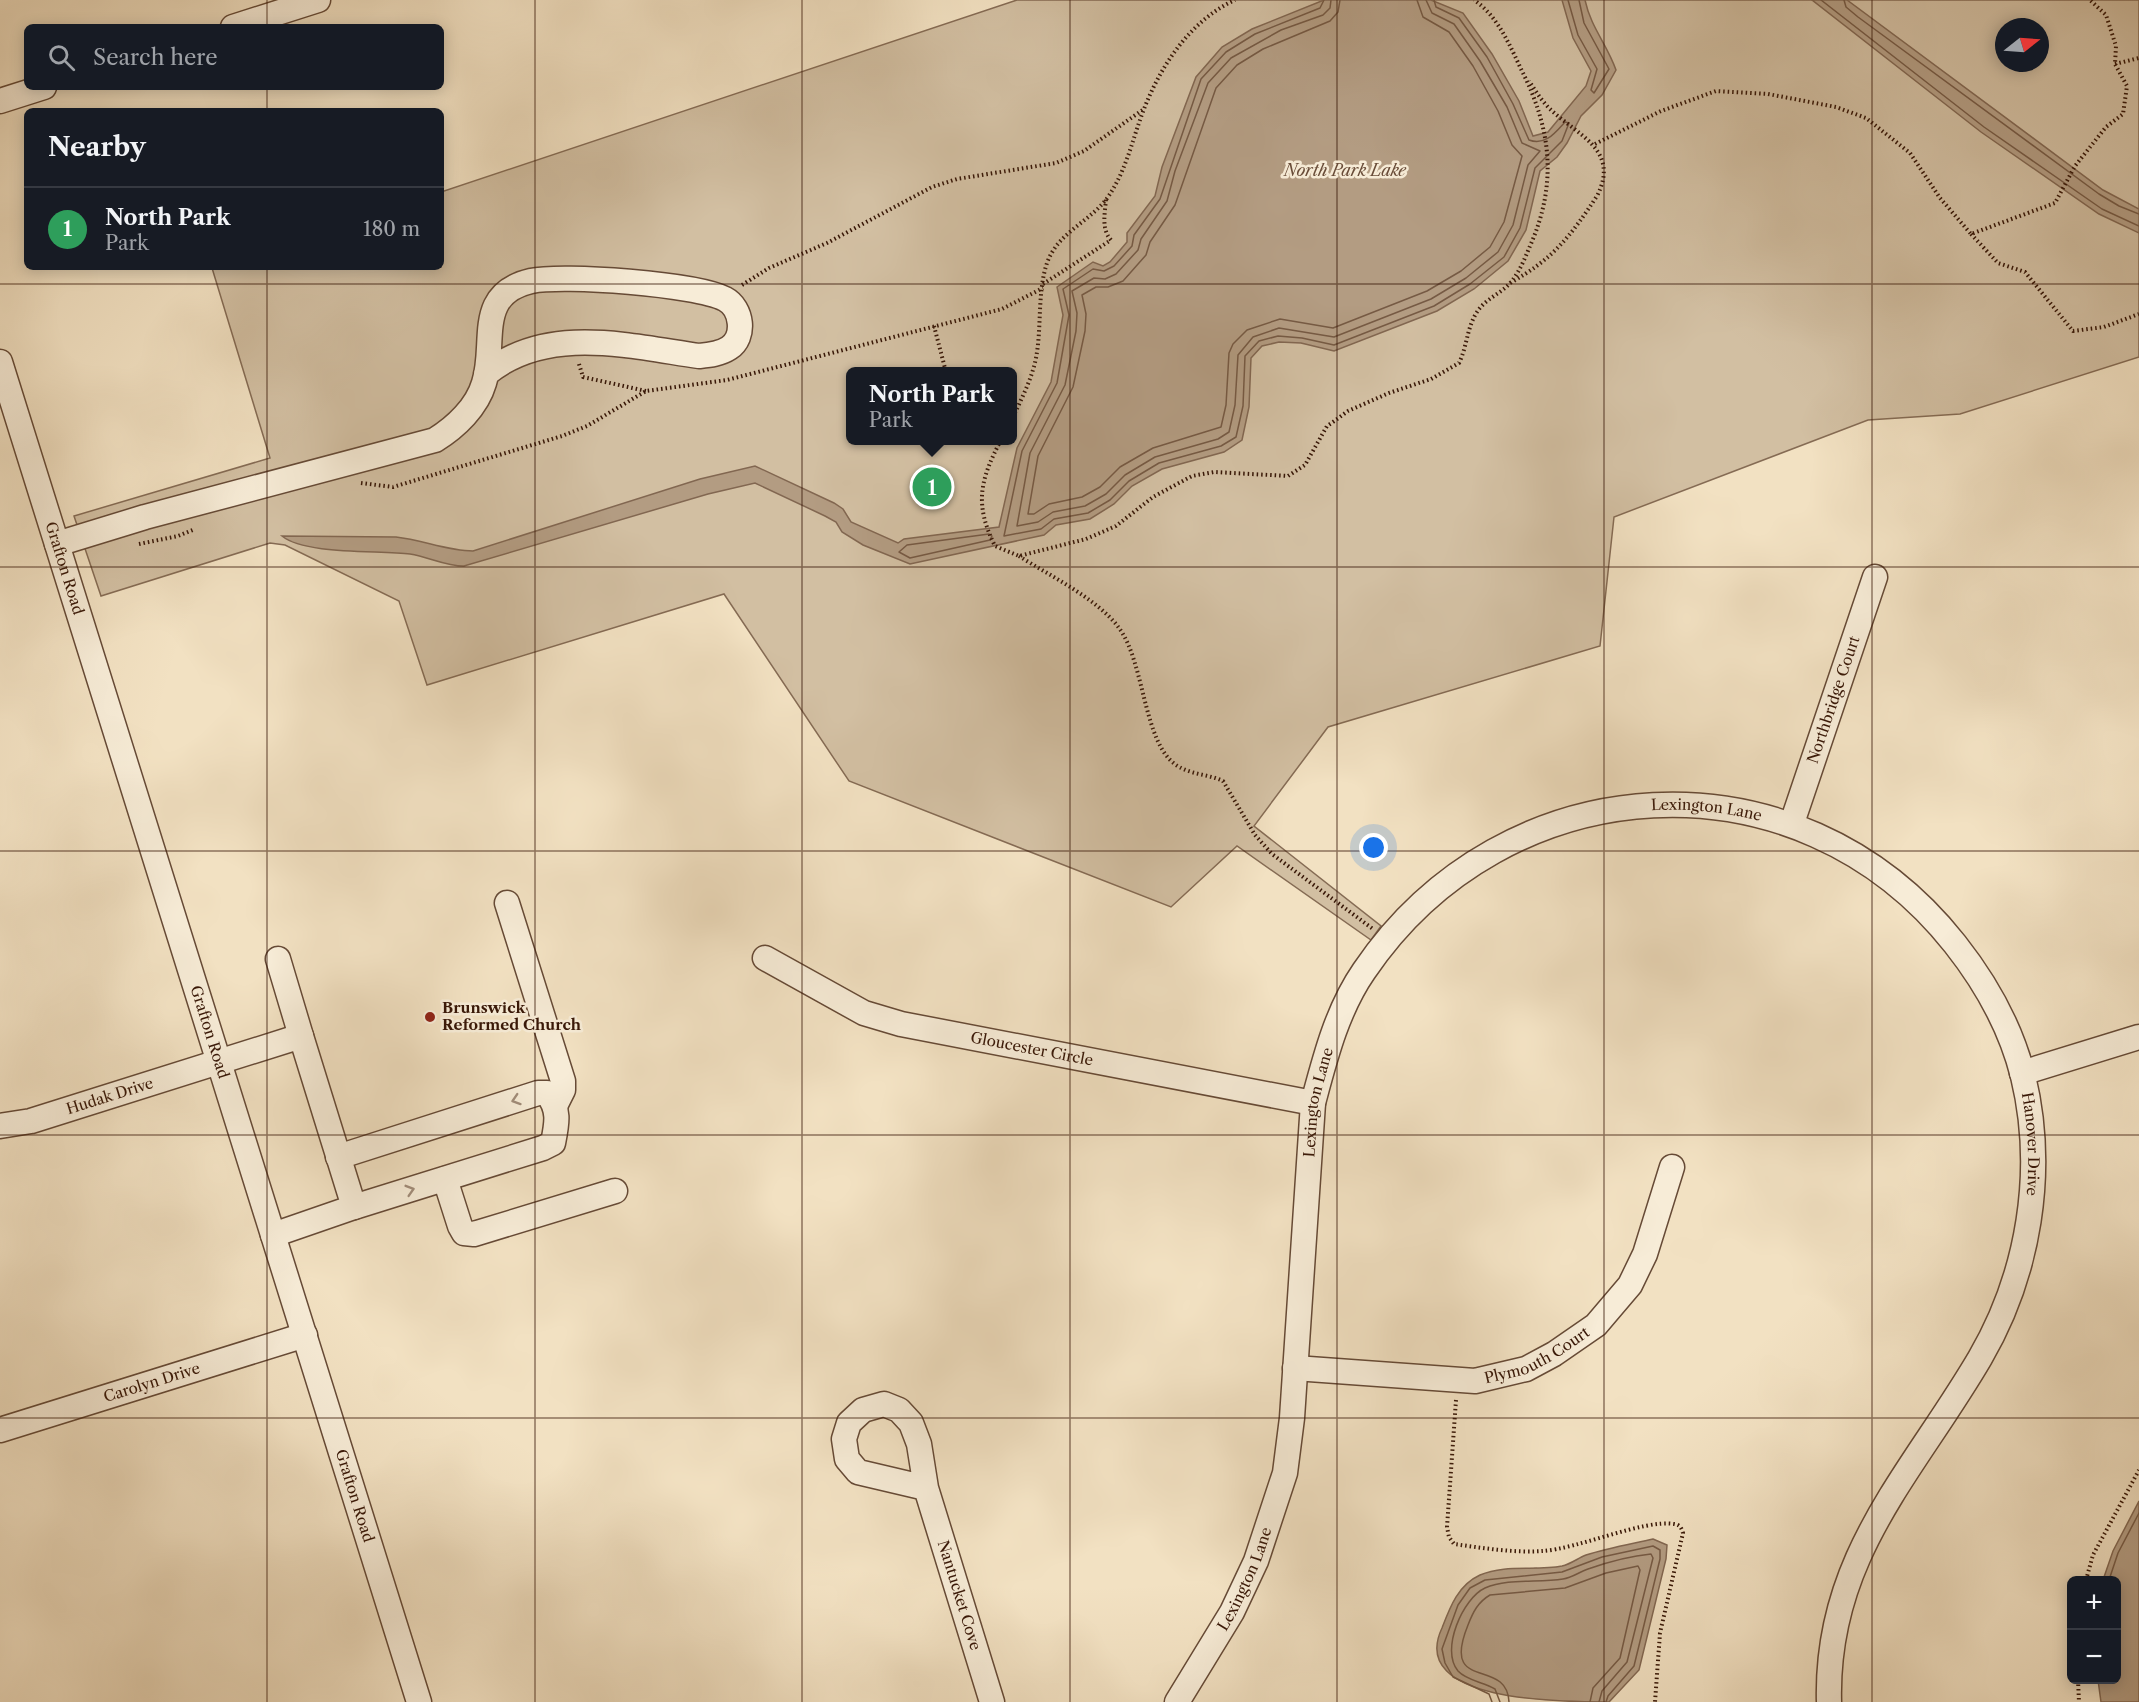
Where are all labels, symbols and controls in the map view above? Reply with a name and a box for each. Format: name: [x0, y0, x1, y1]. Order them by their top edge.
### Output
north arrow: [1995, 18, 2049, 72]
search box: [24, 24, 444, 90]
icon: search: [45, 41, 78, 74]
text: Search here: [93, 44, 218, 71]
text: Nearby: [48, 131, 146, 163]
water label: North Park Lake: [1282, 160, 1407, 180]
text: North Park: [105, 204, 230, 231]
text: 1: [63, 217, 72, 241]
text: 180 m: [363, 217, 420, 241]
text: Park: [105, 231, 148, 255]
popup: [846, 367, 1017, 445]
text: North Park: [869, 381, 994, 408]
text: Park: [869, 408, 912, 432]
pin: 1: [912, 464, 952, 510]
street label: Grafton Road: [41, 519, 88, 617]
street label: Northbridge Court: [1803, 633, 1864, 766]
street label: Lexington Lane: [1650, 795, 1764, 825]
your location: [1359, 833, 1388, 862]
street label: Grafton Road: [187, 983, 233, 1081]
place label: Brunswick Reformed Church: [442, 998, 582, 1034]
marker: Brunswick Reformed Church: [423, 1010, 437, 1024]
street label: Gloucester Circle: [969, 1028, 1095, 1070]
street label: Lexington Lane: [1299, 1045, 1337, 1158]
street label: Hudak Drive: [64, 1073, 156, 1118]
street label: Hanover Drive: [2018, 1091, 2043, 1197]
one-way arrow: [511, 1093, 522, 1105]
one-way arrow: [404, 1185, 415, 1197]
street label: Plymouth Court: [1482, 1322, 1593, 1388]
street label: Carolyn Drive: [101, 1358, 202, 1406]
street label: Grafton Road: [332, 1447, 378, 1545]
street label: Lexington Lane: [1213, 1525, 1276, 1634]
street label: Nantucket Cove: [934, 1538, 985, 1652]
map controls: [2067, 1576, 2121, 1684]
button: +: [2067, 1576, 2121, 1630]
button: −: [2067, 1630, 2121, 1684]

